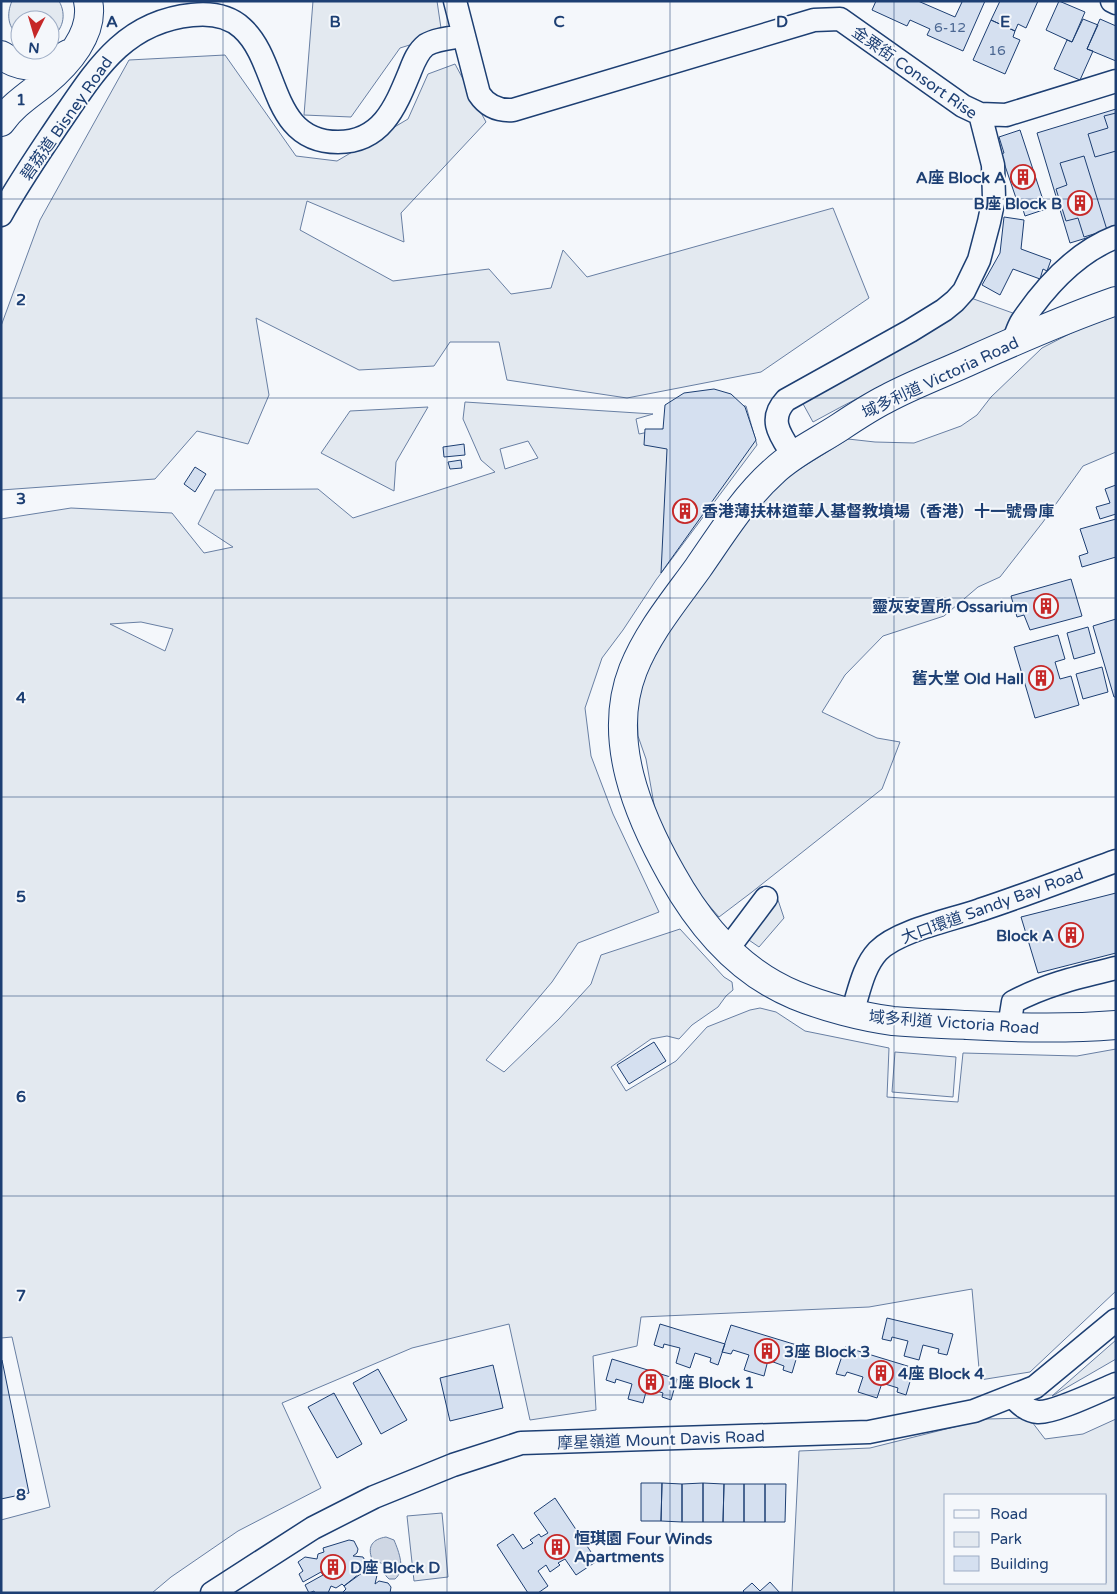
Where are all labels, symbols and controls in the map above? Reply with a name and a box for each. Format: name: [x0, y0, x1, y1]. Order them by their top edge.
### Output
north arrow: [10, 10, 60, 60]
text: A: [106, 12, 118, 32]
text: B: [329, 12, 341, 32]
text: C: [553, 12, 565, 32]
text: D: [776, 12, 788, 32]
text: E: [1000, 12, 1010, 32]
house number: 6-12: [934, 19, 966, 36]
street label: 金粟街 Consort Rise: [848, 22, 981, 124]
text: N: [28, 38, 40, 56]
house number: 16: [988, 42, 1006, 59]
street label: 碧荔道 Bisney Road: [17, 53, 117, 184]
text: 1: [16, 90, 26, 110]
building icon: A座 Block A: [1010, 164, 1036, 190]
place label: A座 Block A: [916, 168, 1006, 188]
building icon: B座 Block B: [1067, 190, 1093, 216]
place label: B座 Block B: [974, 194, 1062, 214]
text: 2: [16, 290, 26, 310]
street label: 域多利道 Victoria Road: [859, 333, 1022, 423]
text: 3: [16, 489, 26, 509]
building icon: 香港薄扶林道華人基督教墳場（香港）十一號骨庫: [672, 498, 698, 524]
place label: 香港薄扶林道華人基督教墳場（香港）十一號骨庫: [702, 502, 1054, 522]
building icon: 靈灰安置所 Ossarium: [1033, 593, 1059, 619]
place label: 靈灰安置所 Ossarium: [872, 597, 1028, 617]
building icon: 舊大堂 Old Hall: [1028, 665, 1054, 691]
place label: 舊大堂 Old Hall: [912, 669, 1024, 689]
text: 4: [16, 688, 26, 708]
street label: 大口環道 Sandy Bay Road: [898, 864, 1086, 948]
text: 5: [16, 887, 26, 907]
building icon: Block A: [1058, 922, 1084, 948]
place label: Block A: [996, 926, 1054, 946]
street label: 域多利道 Victoria Road: [868, 1007, 1040, 1039]
text: 6: [16, 1087, 26, 1107]
text: 7: [16, 1286, 26, 1306]
building icon: 3座 Block 3: [754, 1338, 780, 1364]
place label: 3座 Block 3: [784, 1342, 870, 1362]
building icon: 4座 Block 4: [868, 1360, 894, 1386]
place label: 4座 Block 4: [898, 1364, 984, 1384]
building icon: 1座 Block 1: [638, 1369, 664, 1395]
place label: 1座 Block 1: [668, 1373, 754, 1393]
street label: 摩星嶺道 Mount Davis Road: [557, 1426, 765, 1454]
text: 8: [16, 1485, 26, 1505]
legend: [944, 1494, 1107, 1584]
text: Road: [990, 1505, 1028, 1523]
place label: 恒琪園 Four Winds Apartments: [574, 1529, 713, 1567]
text: Park: [990, 1530, 1022, 1548]
building icon: 恒琪園 Four Winds Apartments: [544, 1534, 570, 1560]
building icon: D座 Block D: [320, 1554, 346, 1580]
text: Building: [990, 1555, 1049, 1573]
place label: D座 Block D: [350, 1558, 440, 1578]

